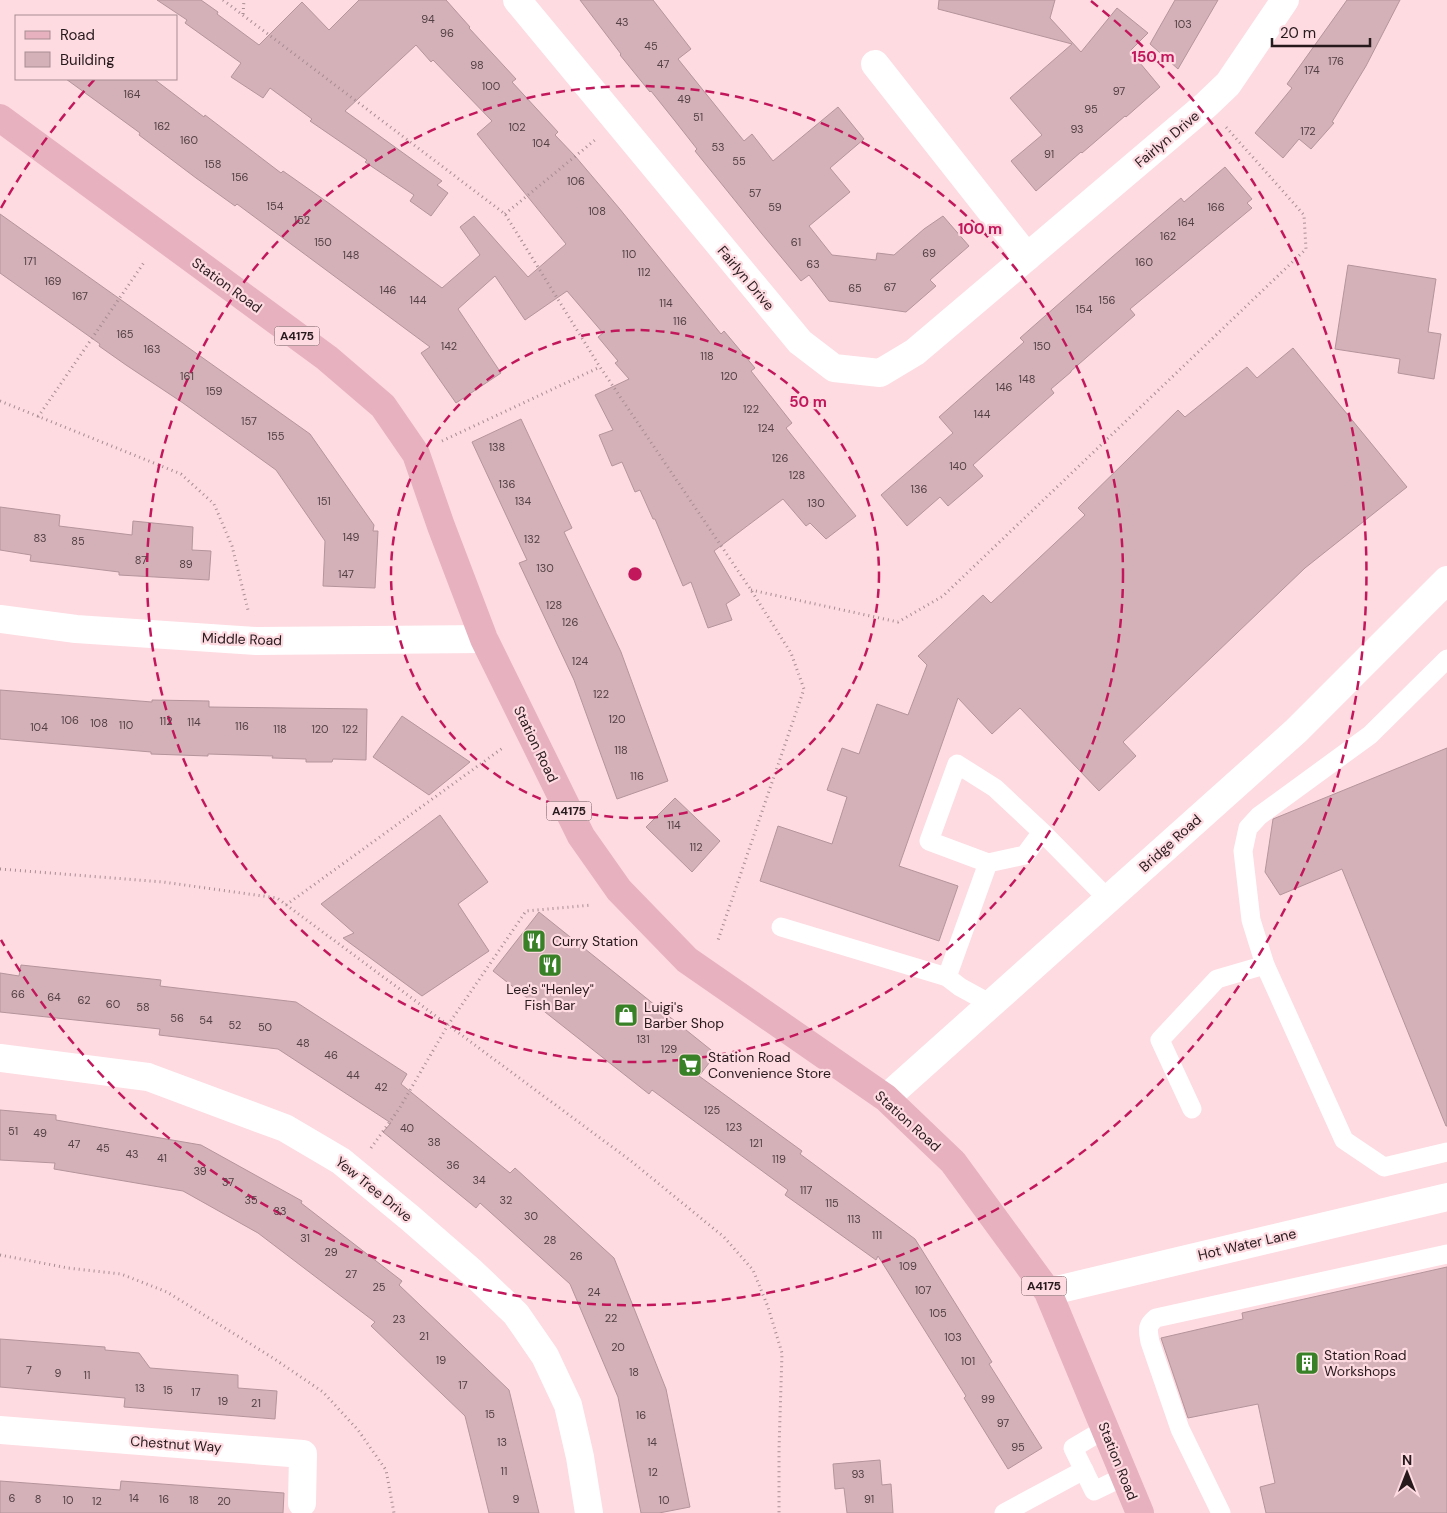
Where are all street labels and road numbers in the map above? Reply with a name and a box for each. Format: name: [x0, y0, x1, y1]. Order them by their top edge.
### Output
street label: Fairlyn Drive: [1131, 107, 1203, 171]
street label: Fairlyn Drive: [714, 242, 778, 314]
street label: Station Road: [188, 253, 266, 317]
road number: A4175: [274, 326, 320, 346]
street label: Middle Road: [202, 629, 282, 649]
street label: Station Road: [510, 703, 562, 785]
road number: A4175: [546, 801, 592, 820]
street label: Bridge Road: [1135, 810, 1205, 876]
street label: Station Road: [871, 1087, 945, 1155]
street label: Yew Tree Drive: [332, 1153, 416, 1226]
street label: Hot Water Lane: [1196, 1224, 1298, 1264]
road number: A4175: [1022, 1276, 1066, 1295]
street label: Station Road: [1094, 1419, 1142, 1503]
street label: Chestnut Way: [130, 1432, 223, 1456]

